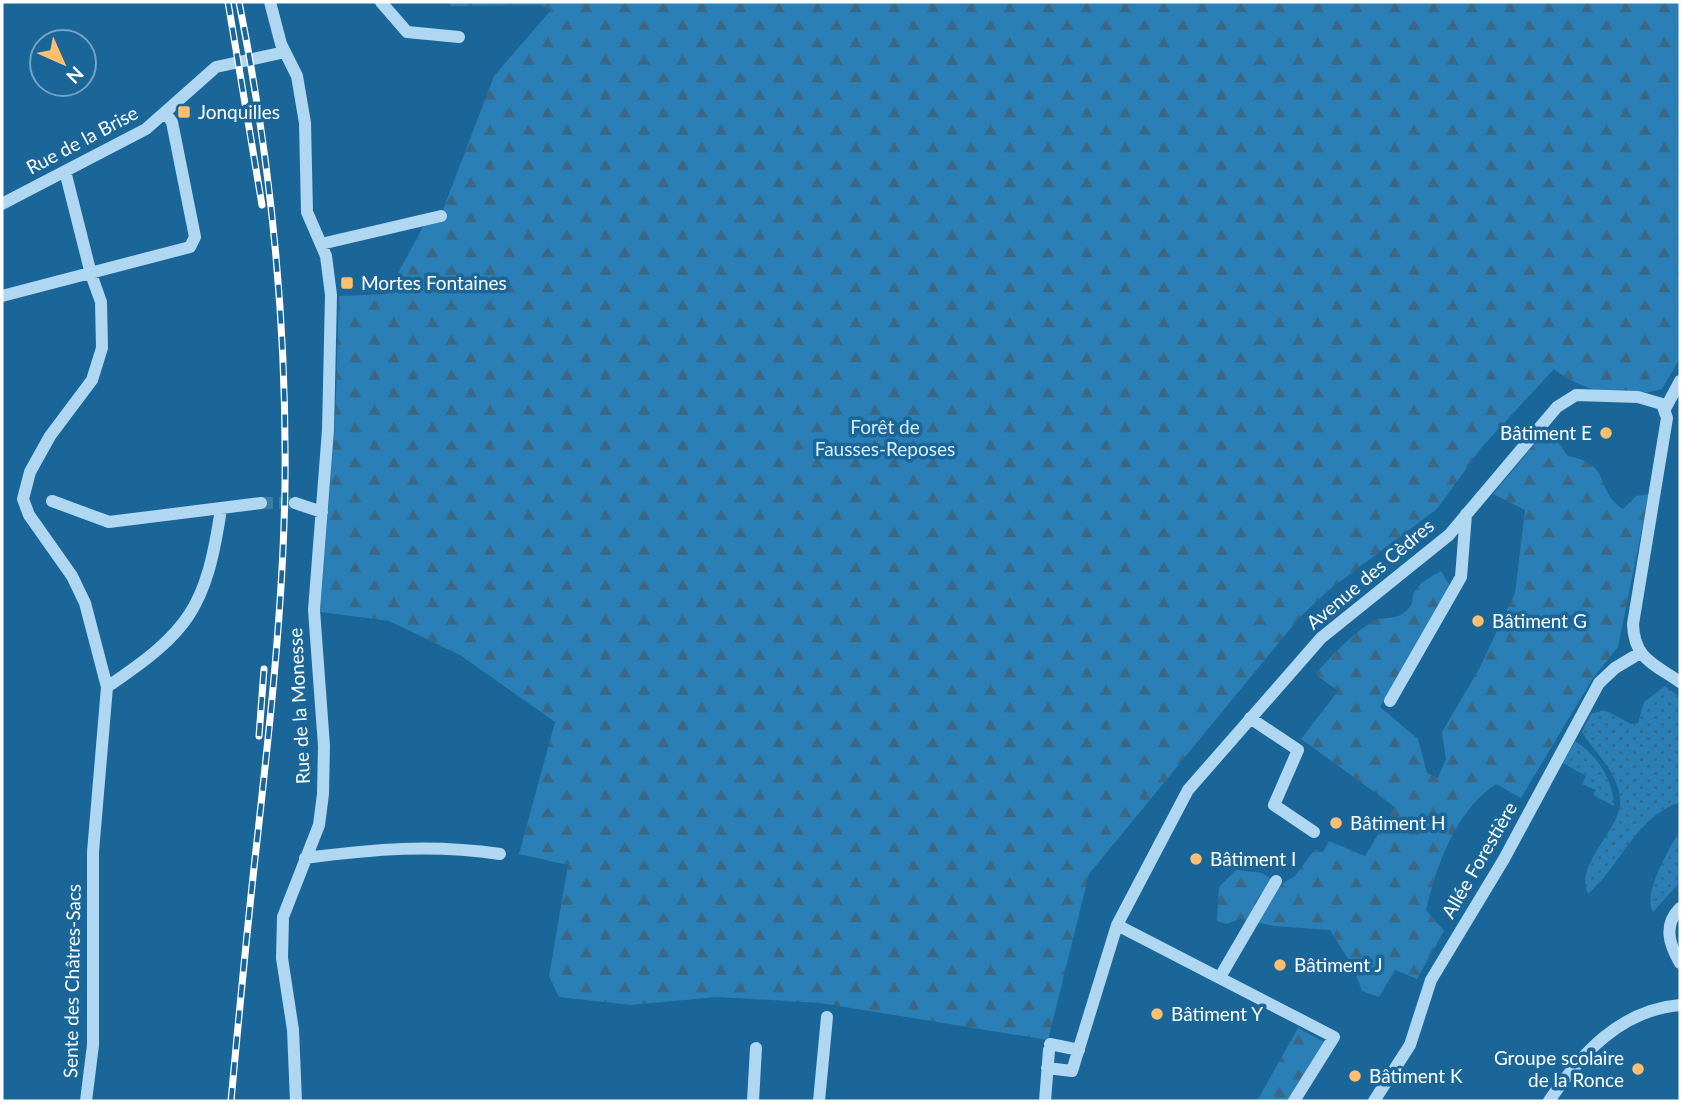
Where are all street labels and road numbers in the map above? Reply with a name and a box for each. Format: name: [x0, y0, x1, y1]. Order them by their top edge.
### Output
street label: Rue de la Brise: [22, 100, 142, 179]
street label: Avenue des Cèdres: [1301, 514, 1438, 634]
street label: Rue de la Monesse: [283, 627, 314, 785]
street label: Allée Forestière: [1436, 797, 1521, 922]
street label: Sente des Châtres-Sacs: [58, 884, 85, 1078]

